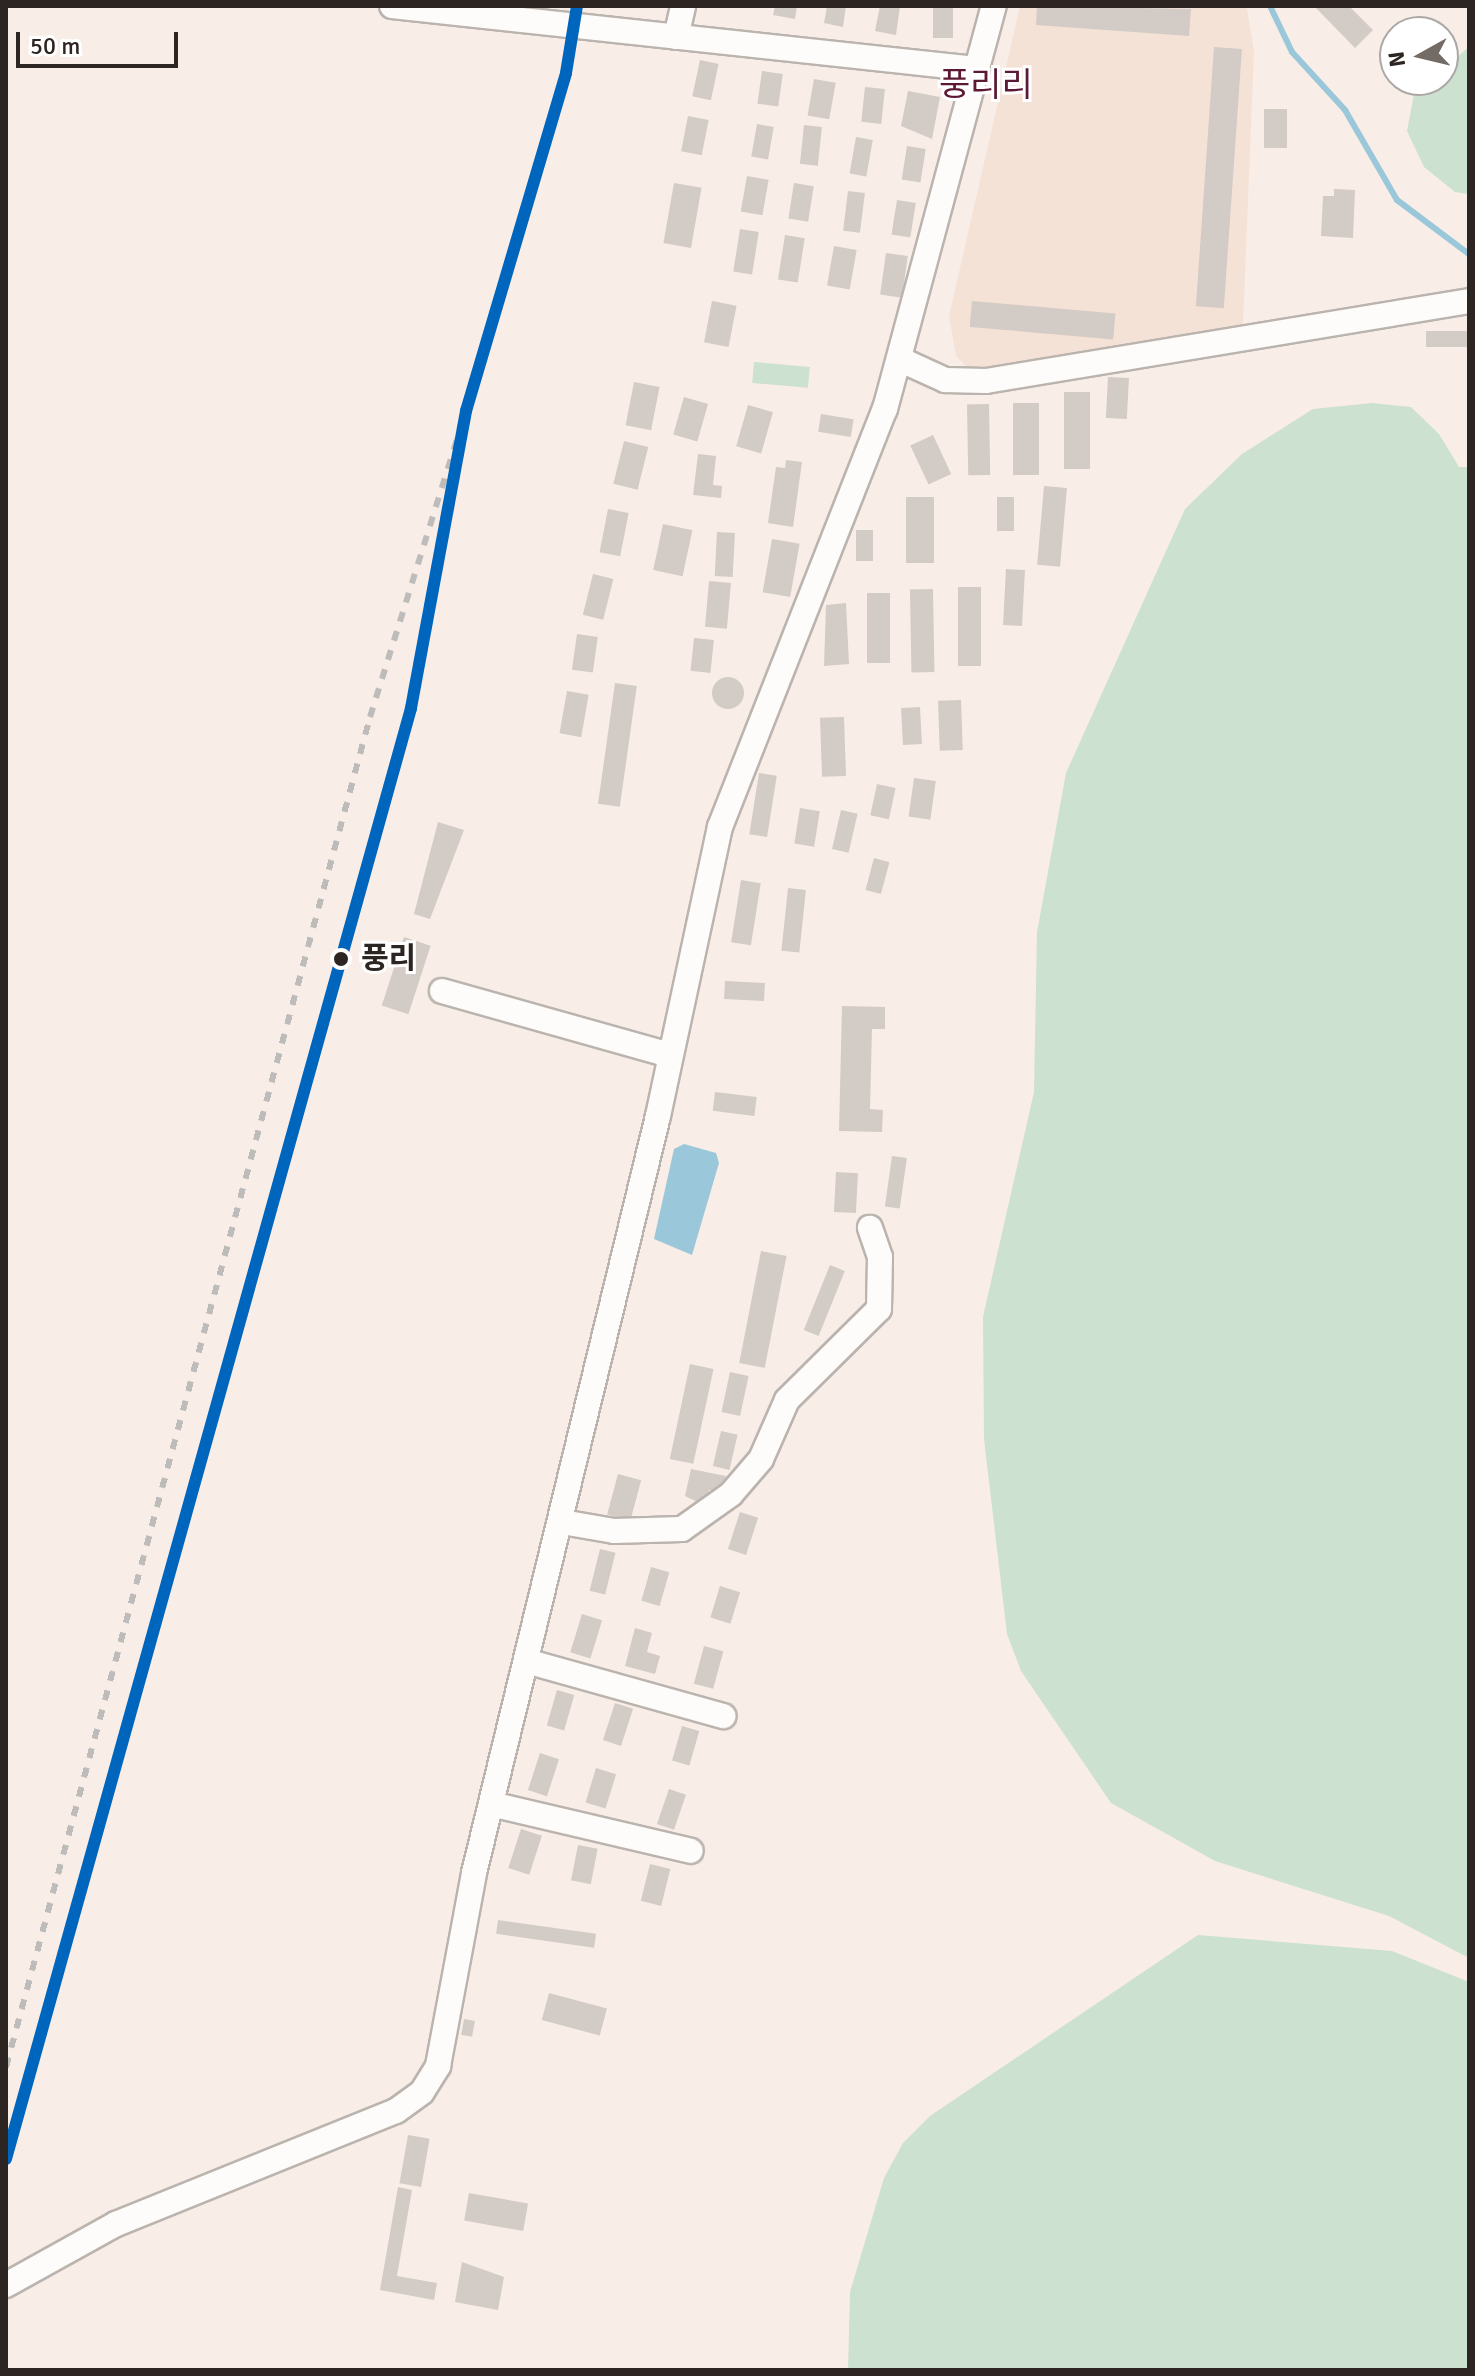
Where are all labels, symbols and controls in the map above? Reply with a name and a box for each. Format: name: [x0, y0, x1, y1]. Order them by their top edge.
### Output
scale bar: [20, 16, 182, 66]
north arrow: [1379, 16, 1459, 96]
text: 50 m: [30, 31, 80, 61]
text: N: [1382, 50, 1411, 69]
district label: 풍리리: [939, 66, 1033, 106]
place label: 풍리: [361, 941, 416, 977]
marker: 풍리: [328, 946, 354, 972]

